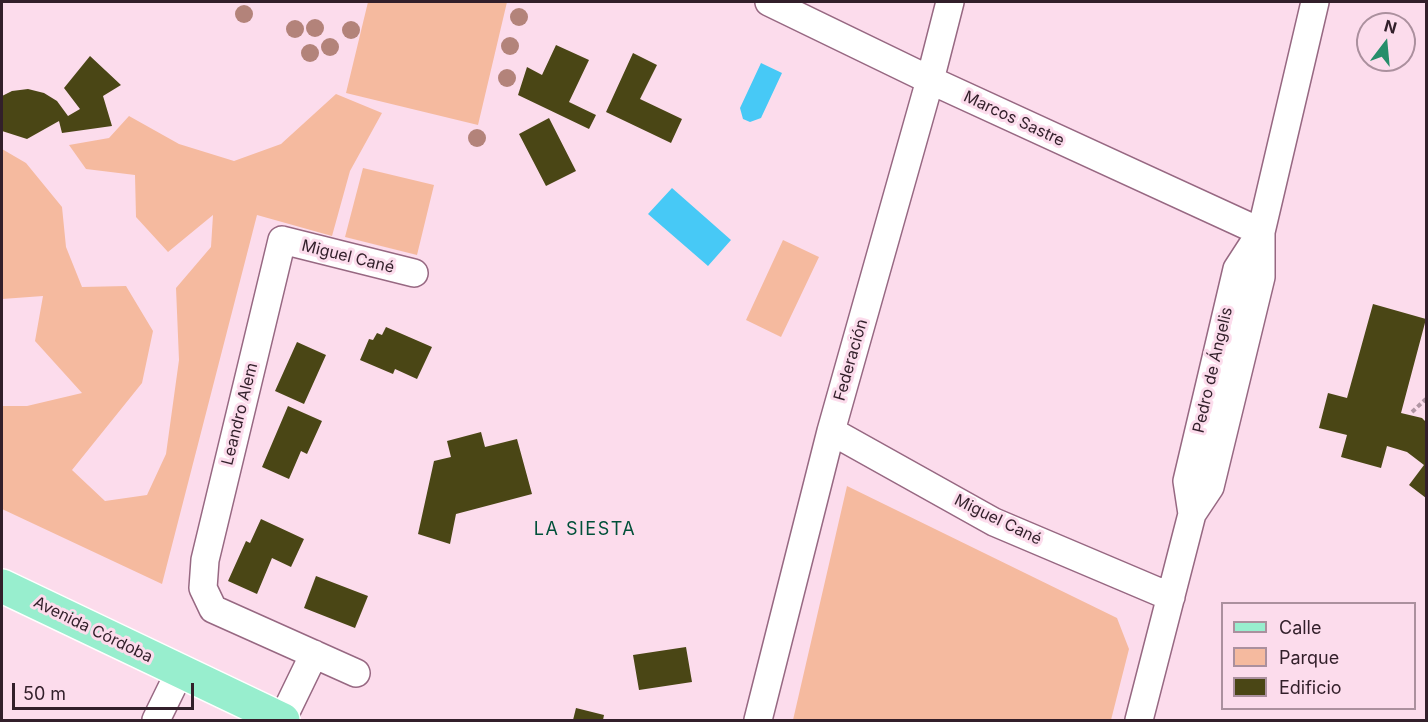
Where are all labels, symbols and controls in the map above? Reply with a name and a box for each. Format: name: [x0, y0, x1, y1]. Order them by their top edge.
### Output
north arrow: [1356, 12, 1416, 72]
text: N: [1382, 15, 1399, 38]
street label: Marcos Sastre: [961, 87, 1067, 151]
street label: Miguel Cané: [300, 236, 396, 278]
street label: Pedro de Ángelis: [1189, 305, 1237, 435]
street label: Federación: [830, 317, 872, 403]
street label: Leandro Alem: [218, 361, 262, 467]
street label: Miguel Cané: [951, 491, 1045, 549]
district label: LA SIESTA: [534, 519, 636, 541]
street label: Avenida Córdoba: [30, 593, 156, 667]
legend: [1221, 602, 1416, 710]
text: Calle: [1279, 617, 1321, 638]
text: Parque: [1279, 647, 1339, 668]
scale bar: [15, 671, 196, 709]
text: Edificio: [1279, 677, 1342, 698]
text: 50 m: [23, 683, 66, 704]

